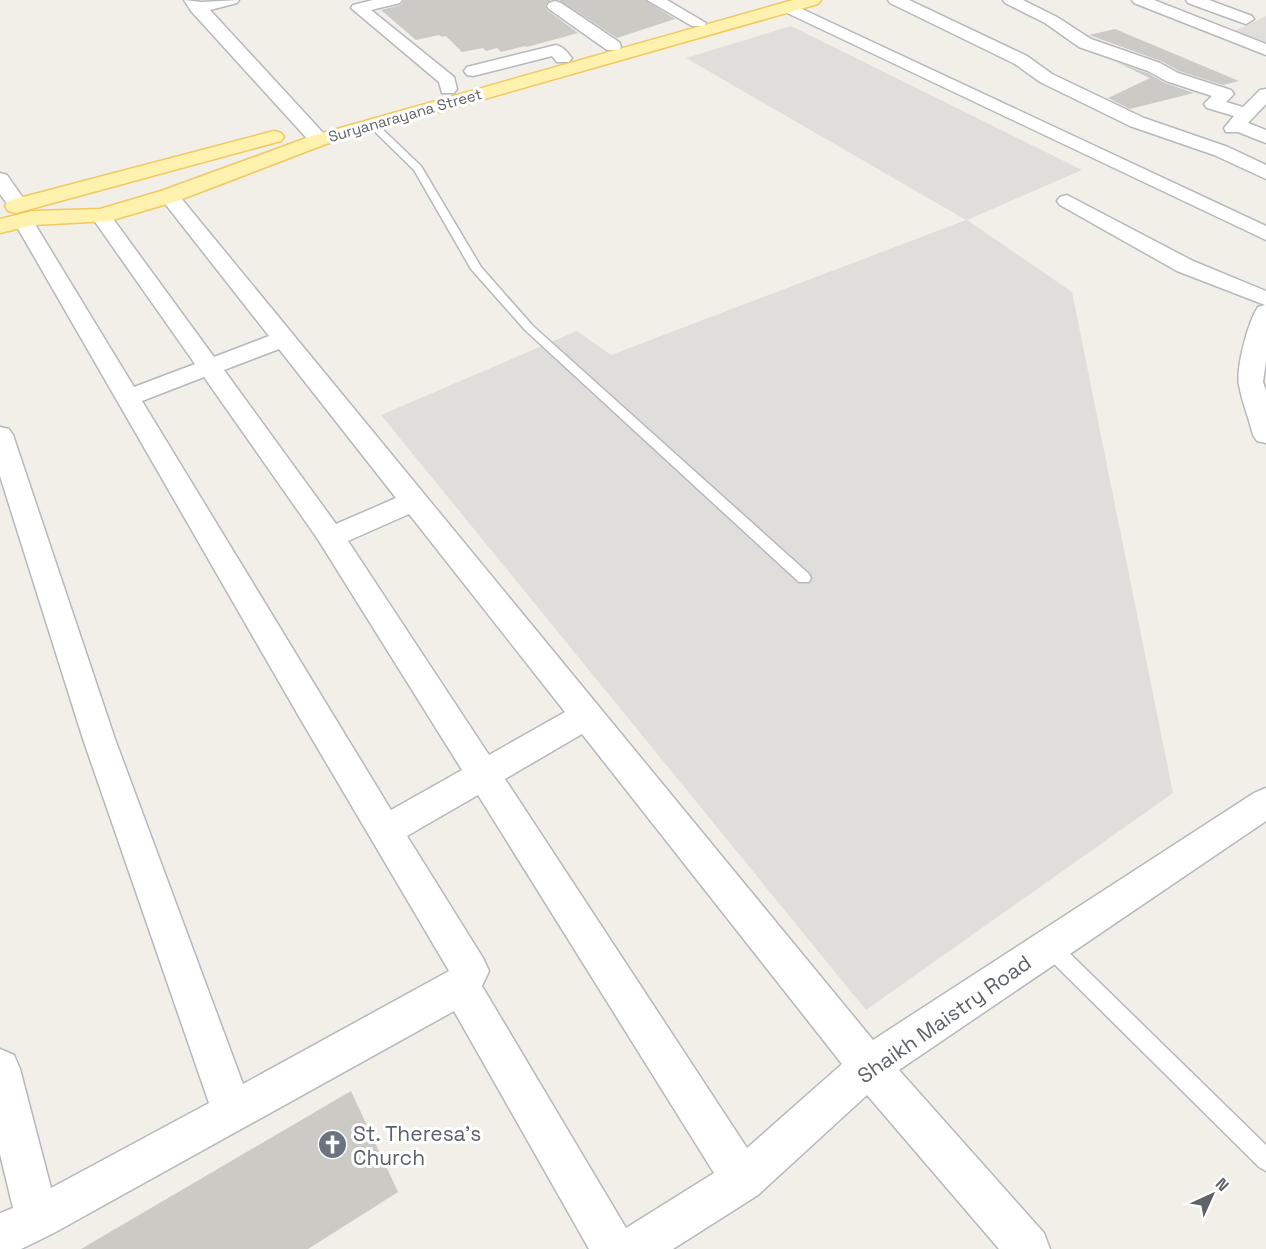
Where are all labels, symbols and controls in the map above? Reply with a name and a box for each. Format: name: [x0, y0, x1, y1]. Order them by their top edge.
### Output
street label: Suryanarayana Street: [326, 84, 484, 146]
street label: Shaikh Maistry Road: [852, 949, 1036, 1089]
place label: St. Theresa's Church: [353, 1120, 481, 1171]
church icon: St. Theresa's Church: [316, 1129, 348, 1161]
north arrow: [1182, 1165, 1242, 1225]
text: N: [1211, 1174, 1233, 1196]

